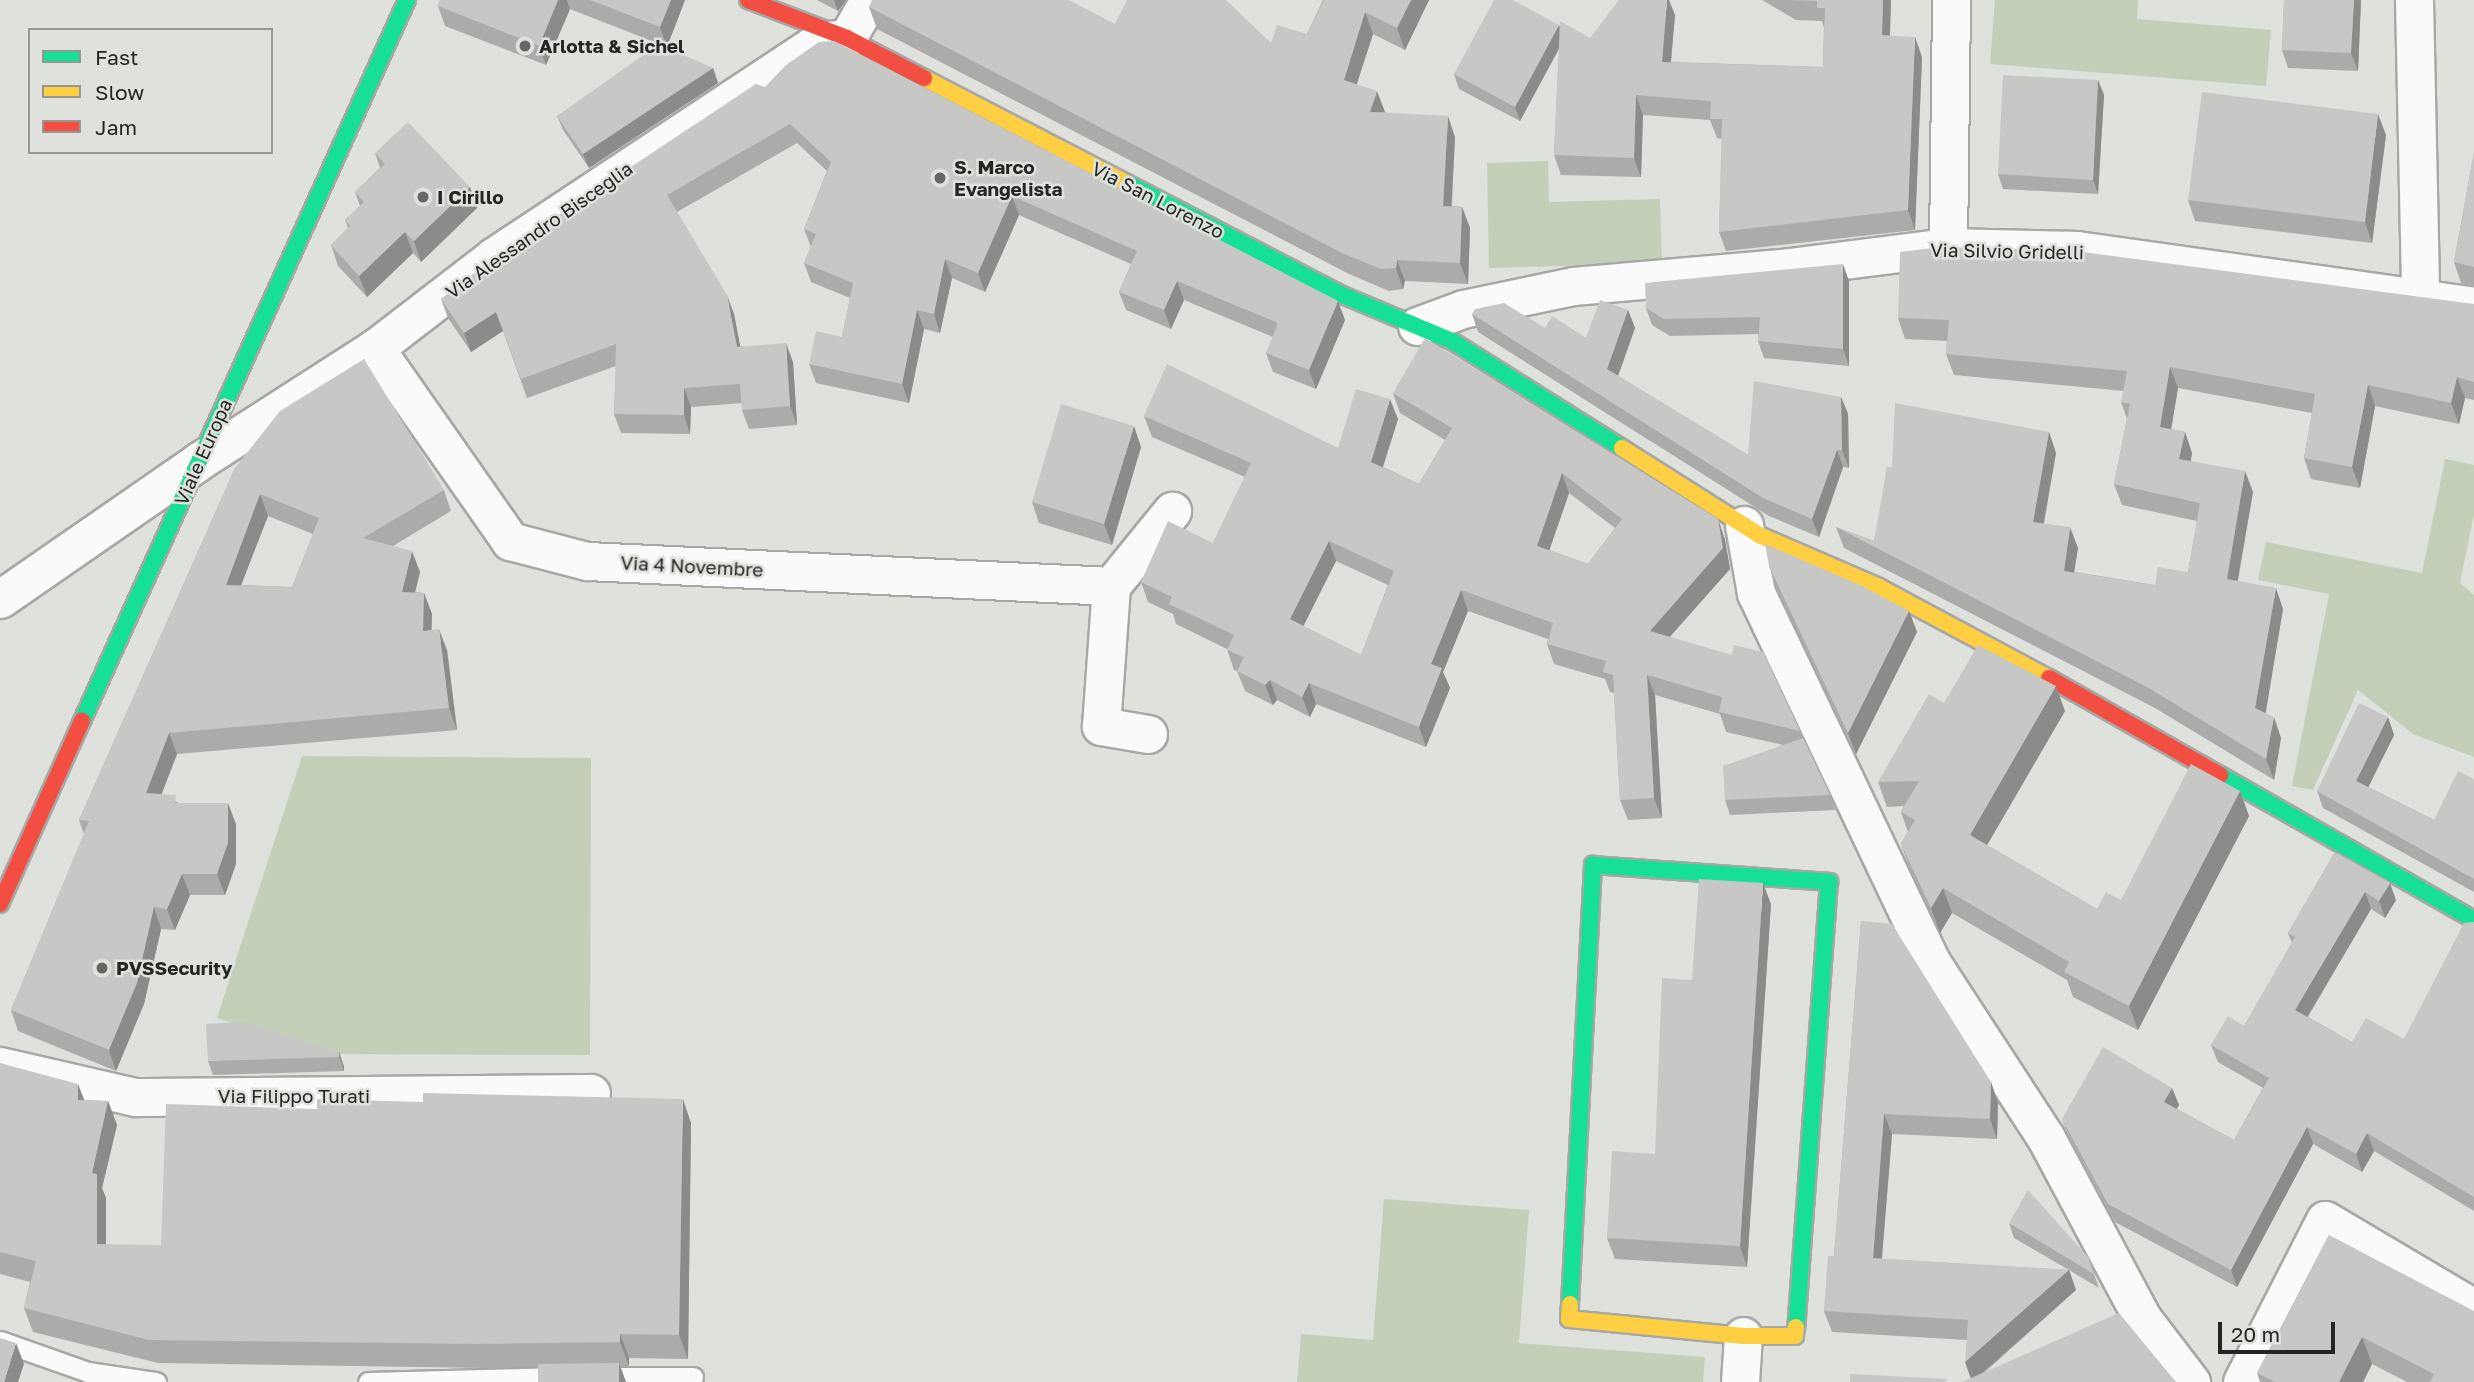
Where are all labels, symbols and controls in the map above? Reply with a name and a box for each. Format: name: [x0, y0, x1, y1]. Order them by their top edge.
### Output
legend: [28, 28, 273, 154]
place label: Arlotta & Sichel: [539, 35, 684, 57]
marker: Arlotta & Sichel: [517, 38, 533, 54]
text: Fast: [95, 44, 138, 70]
text: Slow: [95, 79, 144, 105]
text: Jam: [95, 114, 137, 140]
place label: S. Marco Evangelista: [954, 156, 1063, 200]
street label: Via Alessandro Bisceglia: [441, 157, 637, 303]
street label: Via San Lorenzo: [1088, 157, 1228, 243]
marker: S. Marco Evangelista: [932, 170, 948, 186]
place label: I Cirillo: [437, 186, 504, 208]
marker: I Cirillo: [415, 189, 431, 205]
street label: Via Silvio Gridelli: [1930, 238, 2084, 264]
street label: Viale Europa: [169, 395, 237, 509]
street label: Via 4 Novembre: [620, 551, 764, 581]
place label: PVSSecurity: [116, 957, 232, 979]
marker: PVSSecurity: [94, 960, 110, 976]
street label: Via Filippo Turati: [218, 1085, 370, 1107]
scale bar: [2222, 1308, 2339, 1352]
text: 20 m: [2231, 1321, 2280, 1347]

